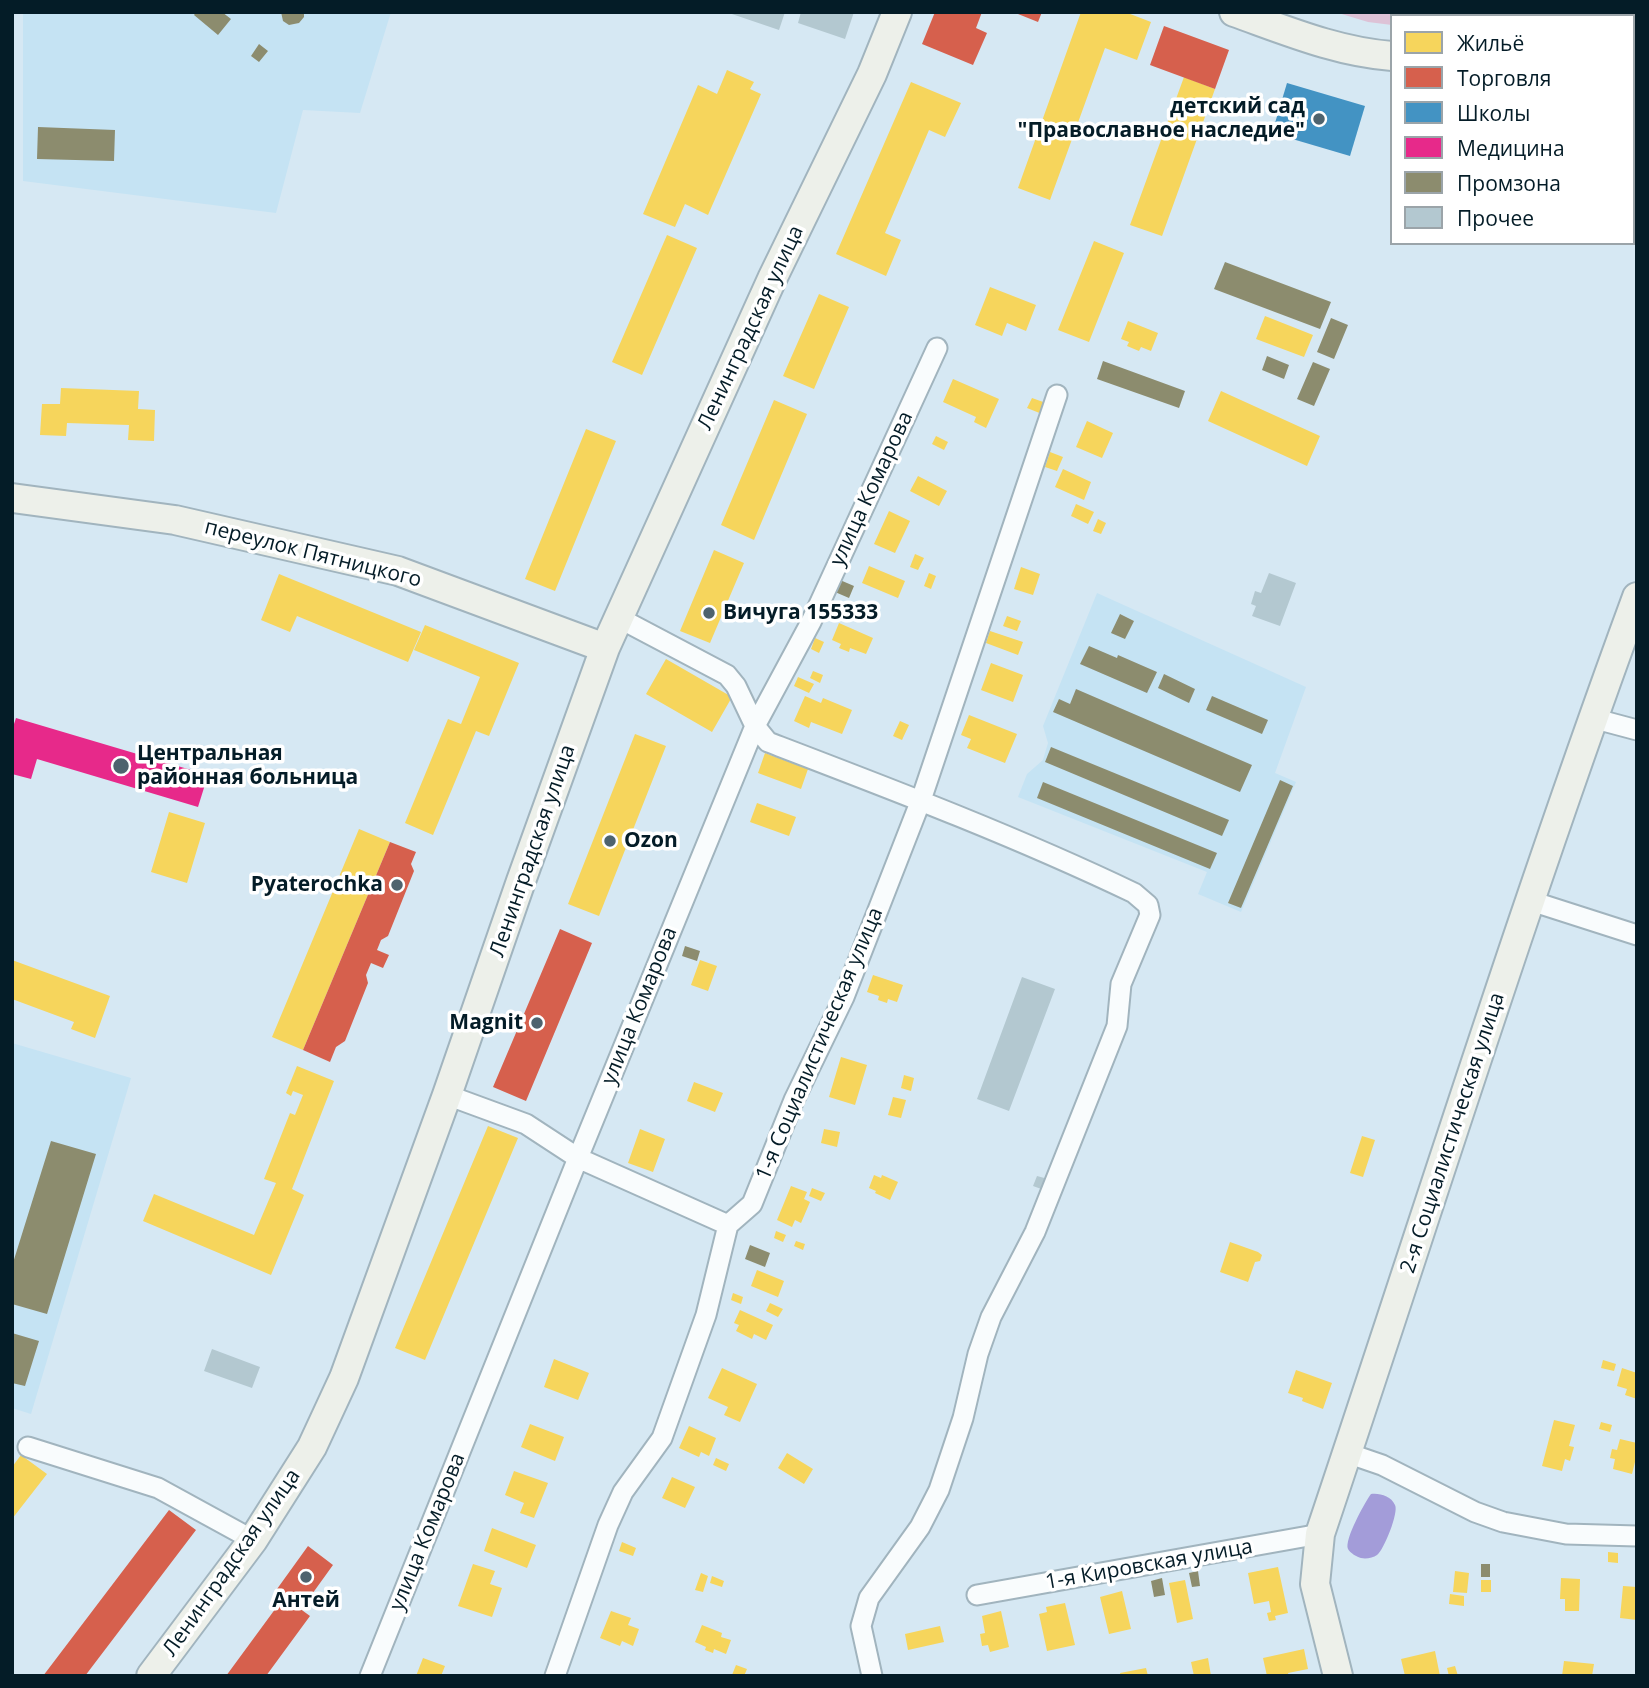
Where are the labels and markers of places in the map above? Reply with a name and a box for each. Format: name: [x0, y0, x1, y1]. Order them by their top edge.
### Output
place label: детский сад "Православное наследие": [1018, 94, 1305, 144]
marker: детский сад "Православное наследие": [1311, 111, 1327, 127]
place label: Вичуга 155333: [723, 600, 878, 626]
marker: Вичуга 155333: [701, 605, 717, 621]
place label: Центральная районная больница: [137, 741, 358, 791]
marker: Центральная районная больница: [111, 756, 131, 776]
place label: Ozon: [624, 828, 678, 854]
marker: Ozon: [602, 833, 618, 849]
place label: Pyaterochka: [251, 872, 383, 898]
marker: Pyaterochka: [389, 877, 405, 893]
place label: Magnit: [449, 1010, 523, 1036]
marker: Magnit: [529, 1015, 545, 1031]
marker: Антей: [298, 1569, 314, 1585]
place label: Антей: [272, 1588, 340, 1614]

